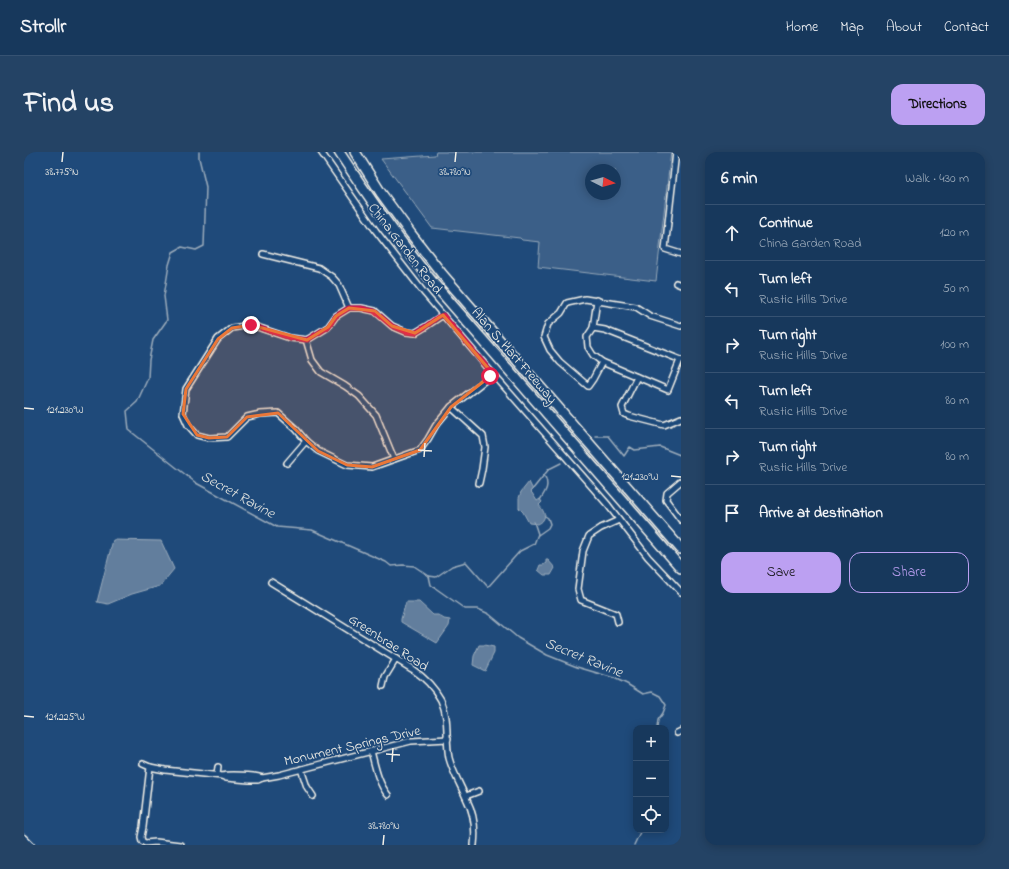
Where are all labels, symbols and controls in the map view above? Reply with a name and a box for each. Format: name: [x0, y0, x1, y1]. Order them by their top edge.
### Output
text: Strollr: [20, 14, 66, 41]
text: Home: [786, 17, 818, 38]
text: Map: [840, 17, 864, 38]
text: About: [886, 17, 922, 38]
text: Contact: [944, 17, 989, 38]
text: Find us: [24, 84, 114, 125]
button: Directions: [891, 84, 985, 125]
north arrow: [585, 164, 621, 200]
text: 38.775°N: [45, 165, 79, 180]
text: 38.780°N: [439, 165, 471, 180]
text: 6 min: [721, 166, 757, 191]
text: Walk · 430 m: [905, 169, 969, 188]
street label: China Garden Road: [363, 199, 447, 299]
text: Continue: [759, 212, 813, 234]
icon: ahead: [721, 222, 743, 244]
text: 120 m: [939, 223, 969, 242]
text: China Garden Road: [759, 234, 862, 253]
text: Turn left: [759, 268, 812, 290]
icon: left: [721, 278, 743, 300]
text: 50 m: [943, 279, 969, 298]
text: Rustic Hills Drive: [759, 290, 847, 309]
street label: Alan S. Hart Freeway: [465, 303, 562, 410]
route end: [242, 316, 260, 334]
text: Turn right: [759, 324, 817, 346]
icon: right: [721, 334, 743, 356]
text: 100 m: [940, 335, 969, 354]
text: Rustic Hills Drive: [759, 346, 847, 365]
route start: [481, 367, 499, 385]
text: Turn left: [759, 380, 812, 402]
icon: left: [721, 390, 743, 412]
text: 80 m: [945, 391, 969, 410]
text: Rustic Hills Drive: [759, 402, 847, 421]
text: 121.230°W: [46, 403, 84, 418]
text: Turn right: [759, 436, 817, 458]
icon: right: [721, 446, 743, 468]
text: 80 m: [945, 447, 969, 466]
text: Rustic Hills Drive: [759, 458, 847, 477]
water label: Secret Ravine: [196, 465, 280, 525]
text: 121.230°W: [621, 470, 659, 485]
icon: arrive: [721, 502, 743, 524]
text: Arrive at destination: [759, 502, 883, 524]
button: Save: [721, 552, 841, 593]
button: Share: [849, 552, 969, 593]
street label: Greenbrae Road: [344, 609, 433, 677]
water label: Secret Ravine: [541, 632, 627, 684]
text: 121.225°W: [45, 710, 85, 725]
street label: Monument Springs Drive: [282, 720, 424, 773]
map controls: [633, 725, 669, 833]
button: +: [633, 725, 669, 761]
button: −: [633, 761, 669, 797]
button: locate: [633, 797, 669, 833]
text: 38.780°N: [368, 819, 400, 834]

